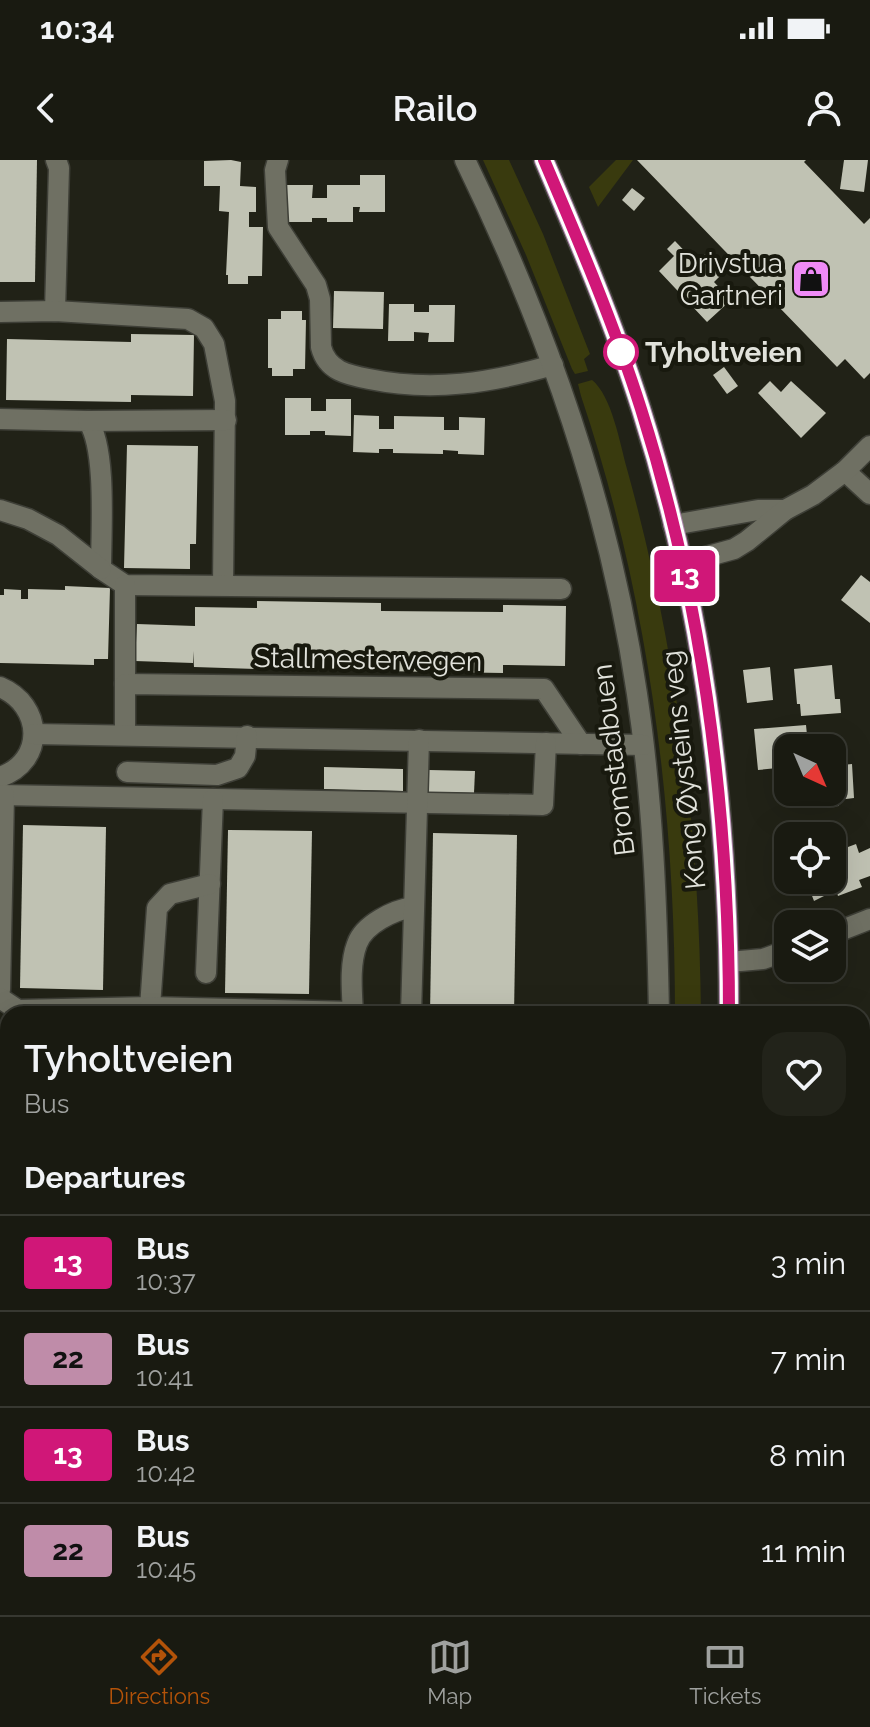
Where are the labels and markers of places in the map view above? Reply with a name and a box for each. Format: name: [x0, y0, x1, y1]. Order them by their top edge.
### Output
place label: Drivstua Gartneri: [678, 247, 783, 312]
shop icon: Drivstua Gartneri: [790, 258, 832, 300]
marker: Tyholtveien: [604, 335, 638, 369]
place label: Tyholtveien: [645, 336, 802, 369]

